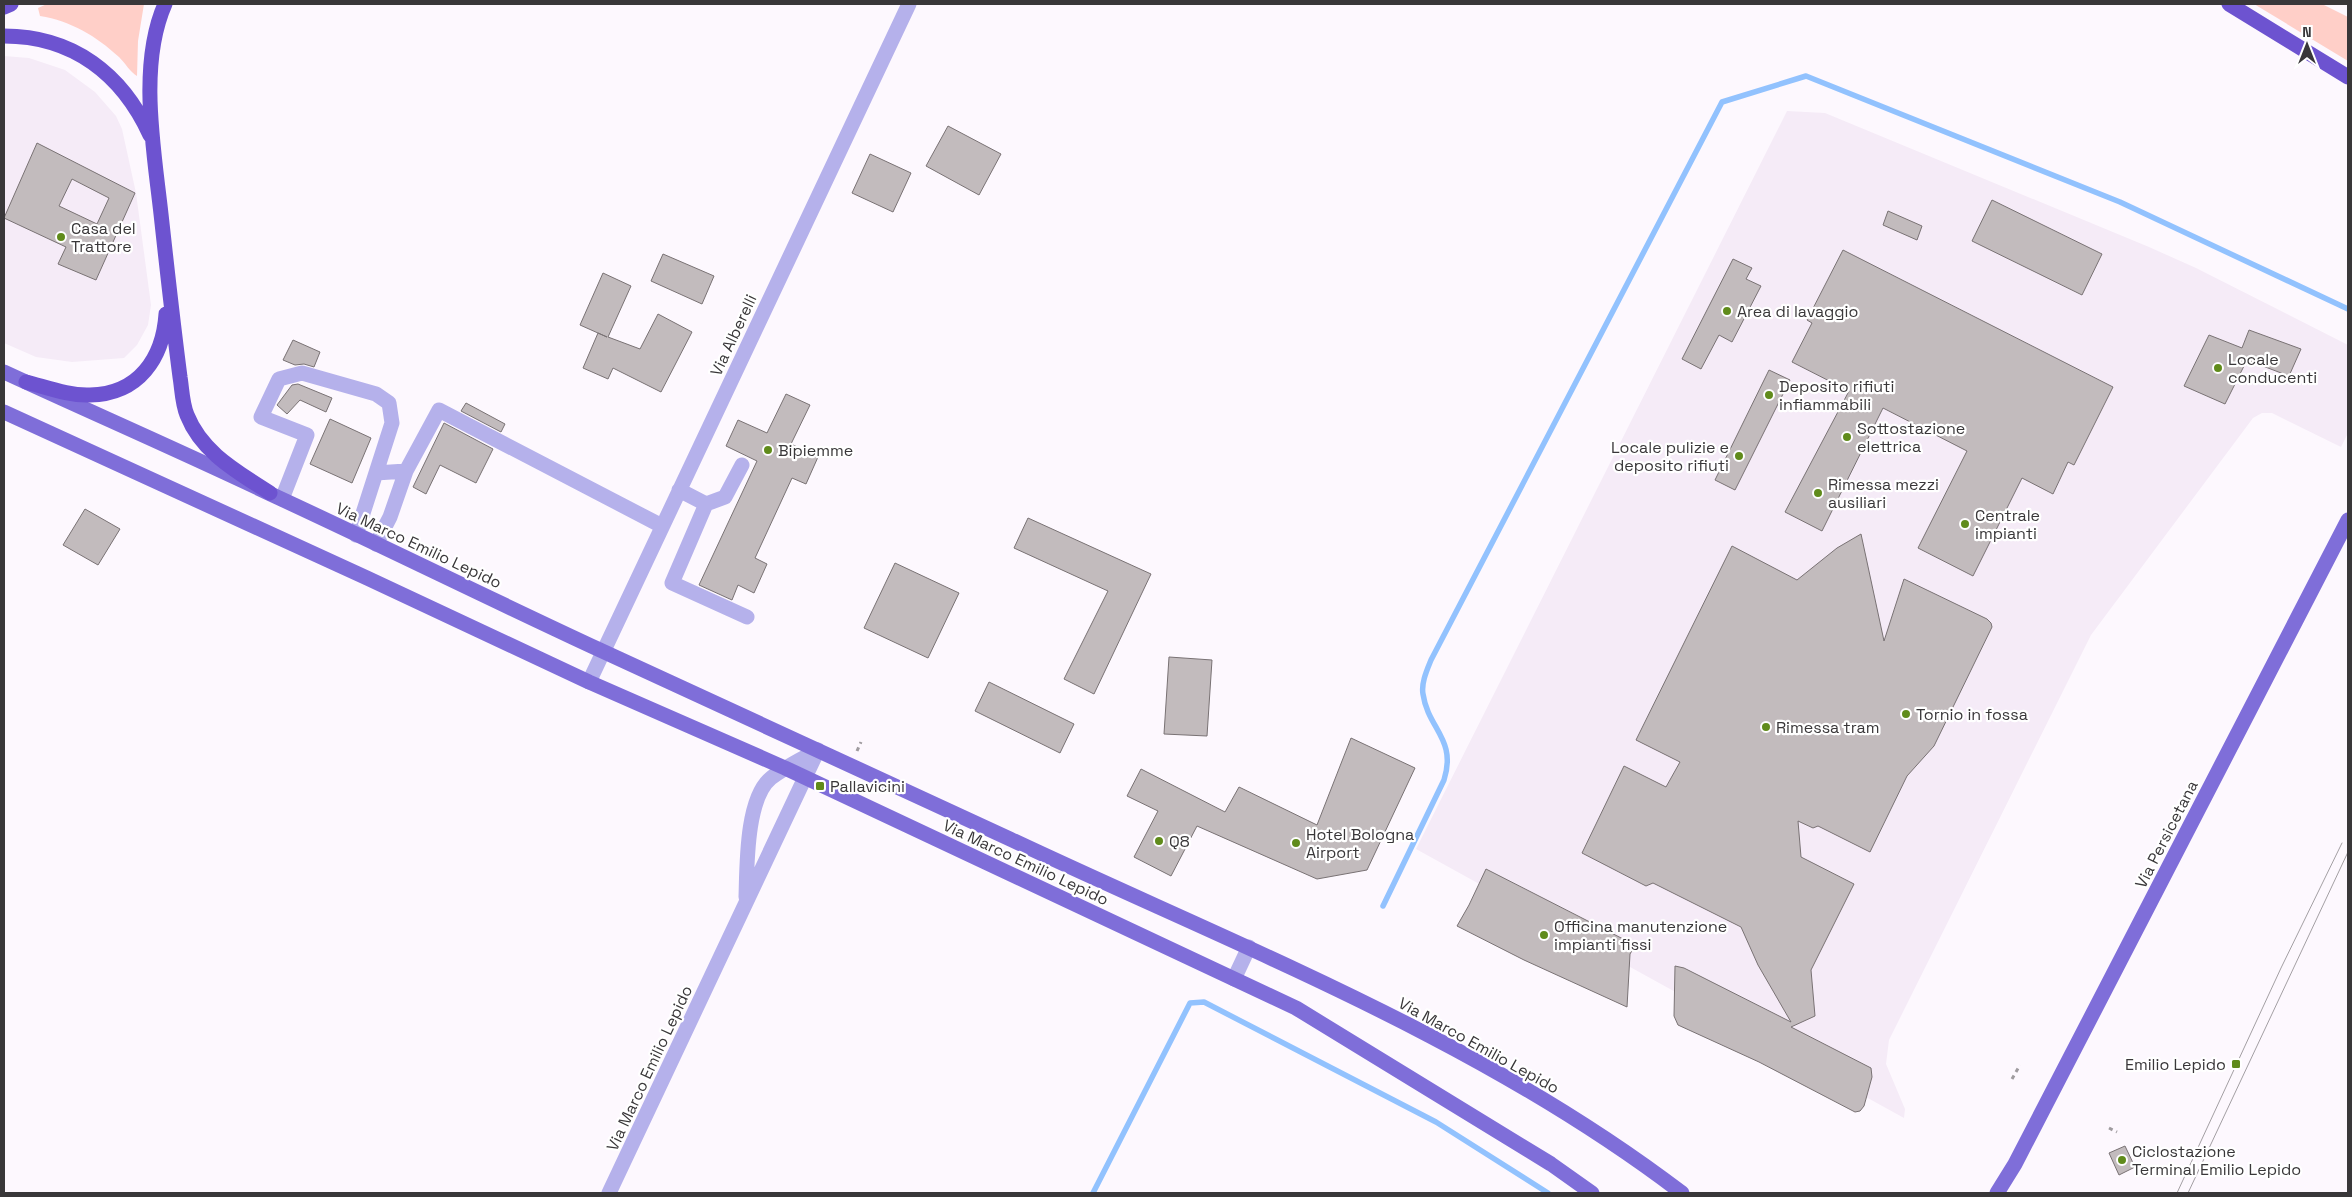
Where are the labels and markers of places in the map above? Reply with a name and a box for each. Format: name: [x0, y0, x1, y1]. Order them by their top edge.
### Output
place label: Casa del Trattore: [71, 218, 136, 257]
marker: Casa del Trattore: [55, 231, 67, 243]
place label: Area di lavaggio: [1737, 301, 1858, 322]
marker: Area di lavaggio: [1721, 305, 1733, 317]
place label: Locale conducenti: [2228, 349, 2317, 388]
marker: Locale conducenti: [2212, 362, 2224, 374]
place label: Deposito rifiuti infiammabili: [1779, 376, 1894, 415]
marker: Deposito rifiuti infiammabili: [1763, 389, 1775, 401]
place label: Sottostazione elettrica: [1857, 418, 1965, 457]
marker: Sottostazione elettrica: [1841, 431, 1853, 443]
place label: Locale pulizie e deposito rifiuti: [1611, 437, 1729, 476]
place label: Bipiemme: [778, 440, 853, 461]
marker: Bipiemme: [762, 444, 774, 456]
marker: Locale pulizie e deposito rifiuti: [1733, 450, 1745, 462]
place label: Rimessa mezzi ausiliari: [1828, 474, 1939, 513]
marker: Rimessa mezzi ausiliari: [1812, 487, 1824, 499]
place label: Centrale impianti: [1975, 505, 2040, 544]
marker: Centrale impianti: [1959, 518, 1971, 530]
place label: Tornio in fossa: [1916, 704, 2028, 725]
marker: Tornio in fossa: [1900, 708, 1912, 720]
place label: Rimessa tram: [1776, 717, 1879, 738]
marker: Rimessa tram: [1760, 721, 1772, 733]
place label: Pallavicini: [830, 776, 905, 797]
marker: Pallavicini: [814, 780, 826, 792]
place label: Hotel Bologna Airport: [1306, 824, 1414, 863]
place label: Q8: [1169, 831, 1190, 852]
marker: Q8: [1153, 835, 1165, 847]
marker: Hotel Bologna Airport: [1290, 837, 1302, 849]
place label: Officina manutenzione impianti fissi: [1554, 916, 1727, 955]
marker: Officina manutenzione impianti fissi: [1538, 929, 1550, 941]
place label: Emilio Lepido: [2125, 1054, 2226, 1075]
marker: Emilio Lepido: [2230, 1058, 2242, 1070]
place label: Ciclostazione Terminal Emilio Lepido: [2132, 1141, 2301, 1180]
marker: Ciclostazione Terminal Emilio Lepido: [2116, 1154, 2128, 1166]

